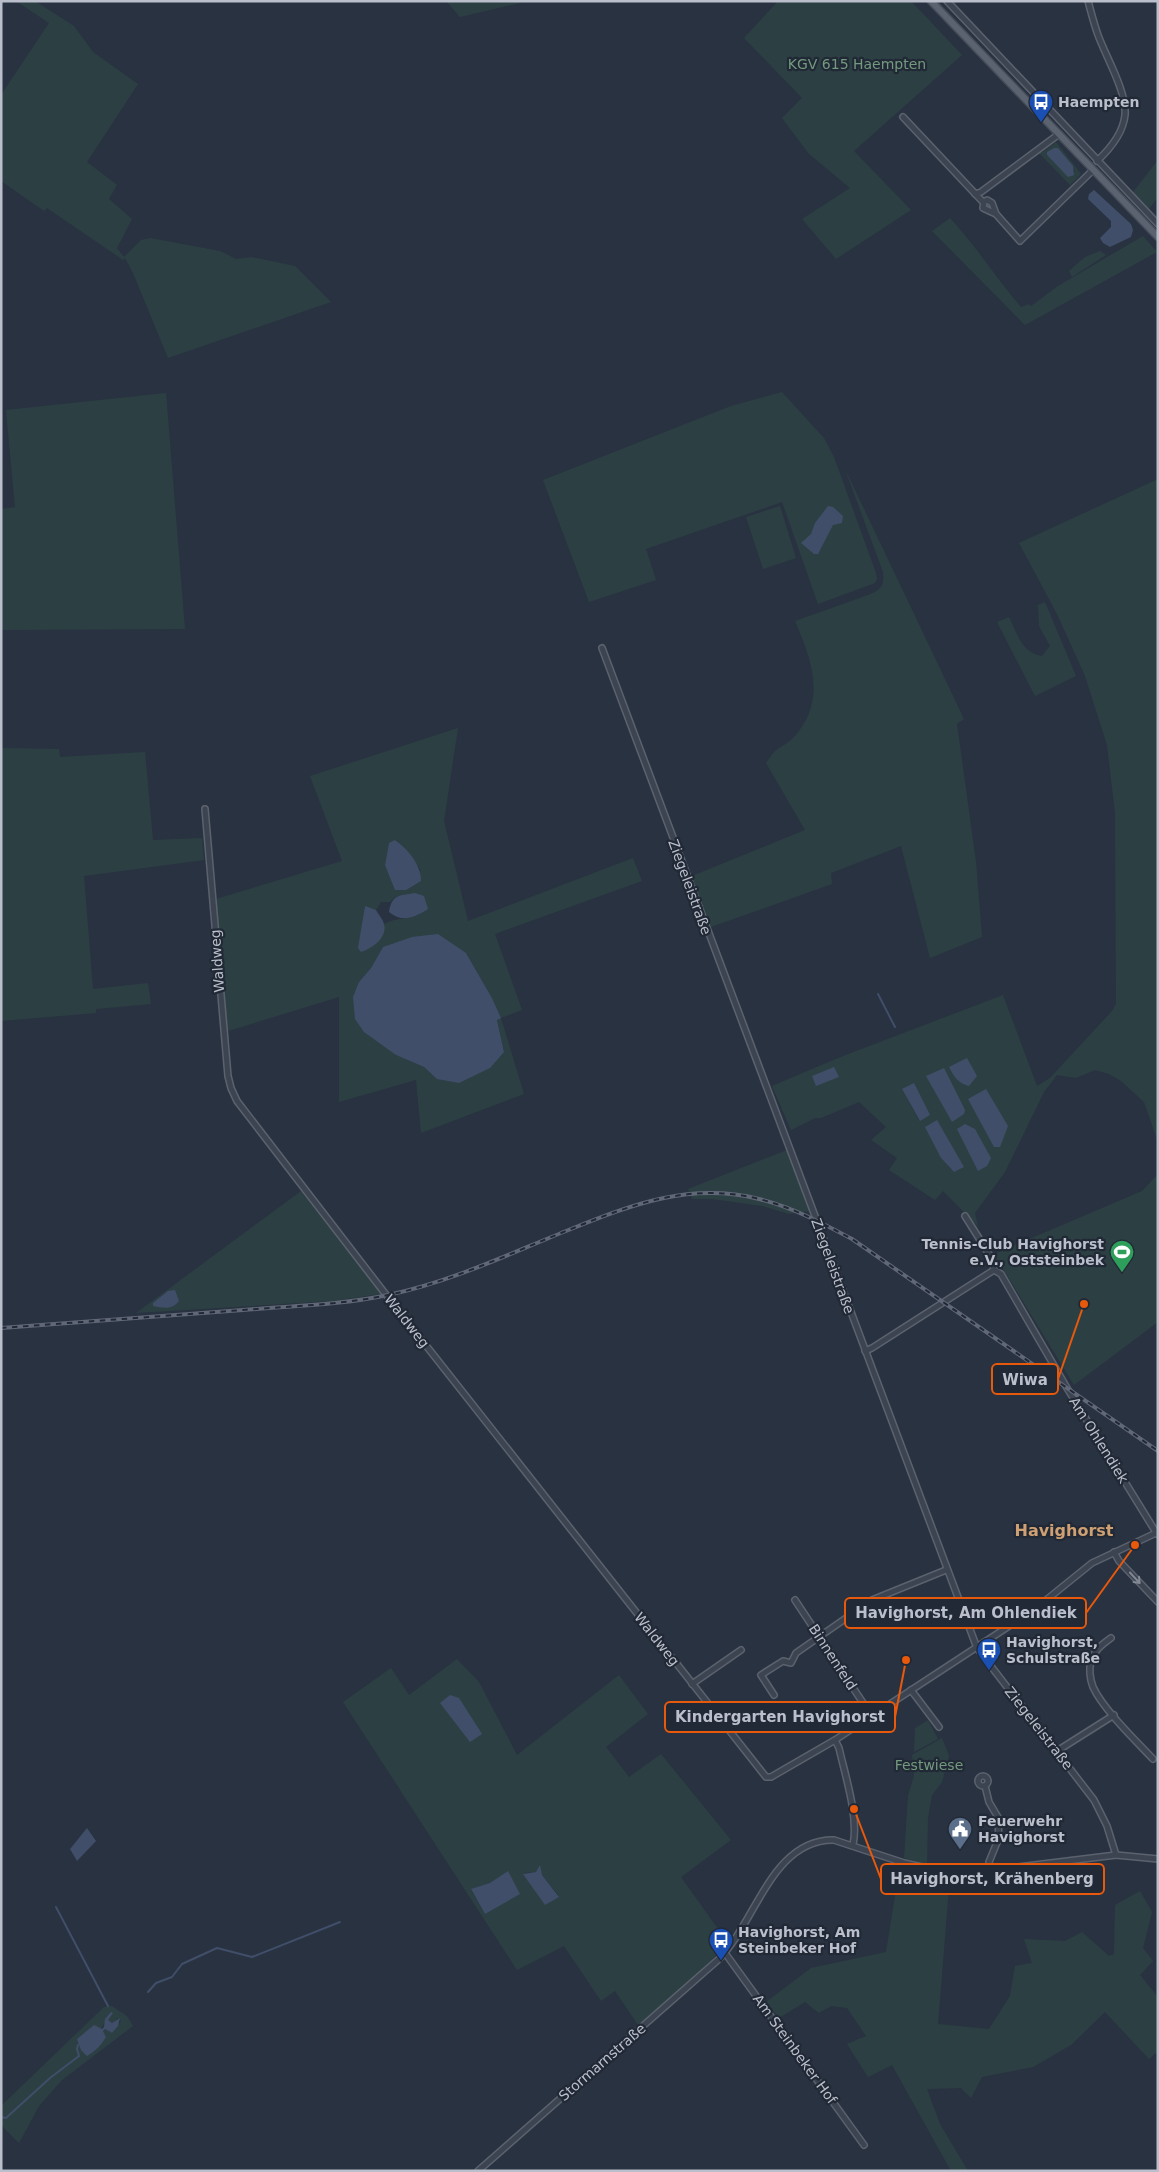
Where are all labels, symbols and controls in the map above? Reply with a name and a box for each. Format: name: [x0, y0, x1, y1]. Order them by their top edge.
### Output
park label: KGV 615 Haempten: [788, 56, 926, 72]
bus stop icon: Haempten: [1028, 89, 1054, 123]
place label: Haempten: [1058, 94, 1139, 110]
street label: Ziegeleistraße: [665, 837, 715, 937]
street label: Waldweg: [207, 929, 227, 993]
street label: Ziegeleistraße: [808, 1216, 858, 1316]
place label: Tennis-Club Havighorst e.V., Oststeinbek: [921, 1236, 1105, 1268]
sports icon: Tennis-Club Havighorst e.V., Oststeinbek: [1109, 1239, 1135, 1273]
street label: Waldweg: [381, 1291, 433, 1351]
callout: Wiwa: [992, 1364, 1058, 1394]
text: Wiwa: [1002, 1371, 1048, 1389]
street label: Am Ohlendiek: [1066, 1394, 1132, 1487]
district label: Havighorst: [1015, 1521, 1114, 1540]
one-way arrow: [1129, 1572, 1141, 1584]
callout: Havighorst, Am Ohlendiek: [845, 1598, 1086, 1628]
text: Havighorst, Am Ohlendiek: [855, 1604, 1078, 1622]
street label: Waldweg: [631, 1609, 683, 1669]
street label: Binnenfeld: [806, 1621, 860, 1693]
place label: Havighorst, Schulstraße: [1006, 1634, 1100, 1666]
bus stop icon: Havighorst, Schulstraße: [976, 1637, 1002, 1671]
street label: Ziegeleistraße: [1002, 1683, 1076, 1773]
callout: Kindergarten Havighorst: [665, 1702, 895, 1732]
text: Kindergarten Havighorst: [675, 1708, 885, 1726]
park label: Festwiese: [895, 1757, 963, 1773]
place label: Feuerwehr Havighorst: [978, 1813, 1065, 1845]
public building icon: Feuerwehr Havighorst: [947, 1816, 973, 1850]
callout: Havighorst, Krähenberg: [881, 1864, 1104, 1894]
text: Havighorst, Krähenberg: [890, 1870, 1094, 1888]
place label: Havighorst, Am Steinbeker Hof: [738, 1924, 860, 1956]
bus stop icon: Havighorst, Am Steinbeker Hof: [708, 1927, 734, 1961]
street label: Am Steinbeker Hof: [750, 1991, 841, 2108]
street label: Stormarnstraße: [555, 2020, 649, 2104]

